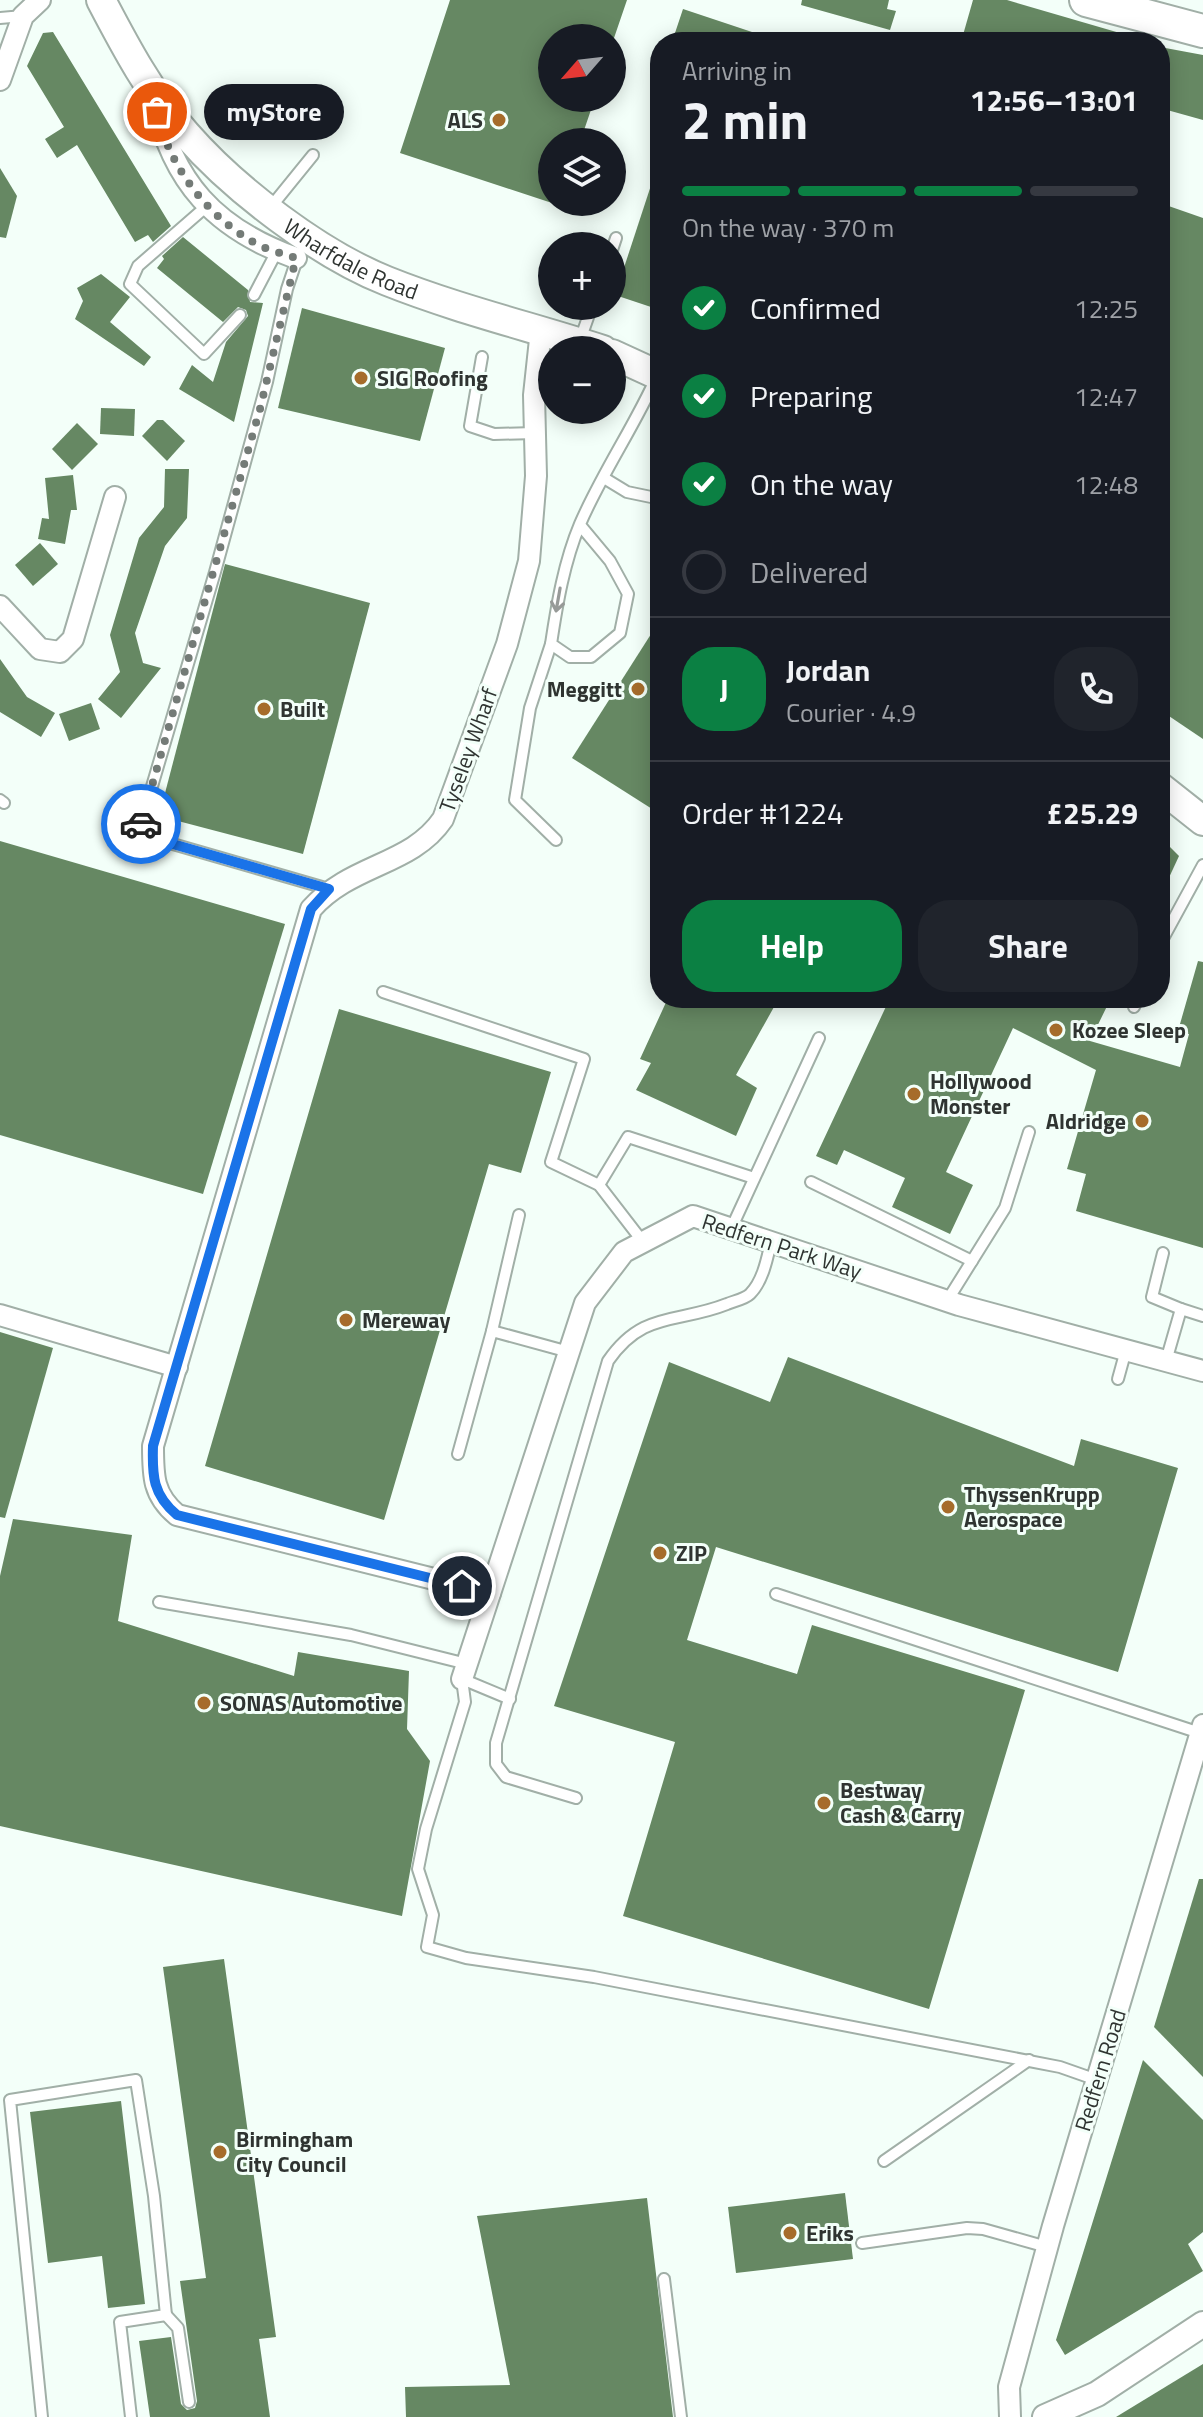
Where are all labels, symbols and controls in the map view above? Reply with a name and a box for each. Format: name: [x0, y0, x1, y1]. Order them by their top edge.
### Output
north arrow: [538, 24, 626, 112]
map controls: [538, 24, 626, 424]
text: Arriving in: [682, 51, 792, 90]
text: 12:56–13:01: [970, 77, 1138, 123]
pin: [123, 78, 191, 146]
text: 2 min: [682, 80, 808, 159]
callout: myStore: [205, 84, 345, 140]
icon: bag: [135, 90, 179, 134]
text: myStore: [227, 92, 321, 131]
place label: ALS: [447, 103, 483, 137]
marker: ALS: [490, 111, 508, 129]
button: layers: [538, 128, 626, 216]
text: On the way · 370 m: [682, 208, 894, 247]
street label: Wharfdale Road: [277, 210, 423, 308]
button: +: [538, 232, 626, 320]
text: Confirmed: [750, 285, 881, 331]
icon: check: [682, 286, 726, 330]
text: 12:25: [1074, 289, 1138, 328]
button: −: [538, 336, 626, 424]
place label: SIG Roofing: [377, 361, 488, 395]
marker: SIG Roofing: [352, 369, 370, 387]
text: Preparing: [750, 373, 872, 419]
icon: check: [682, 374, 726, 418]
text: 12:47: [1074, 377, 1138, 416]
text: On the way: [750, 461, 893, 507]
icon: check: [682, 462, 726, 506]
text: 12:48: [1074, 465, 1138, 504]
text: Delivered: [750, 549, 868, 595]
one-way arrow: [550, 587, 565, 613]
text: Jordan: [786, 647, 870, 693]
button: phone: [1054, 647, 1138, 731]
text: J: [719, 666, 729, 712]
place label: Meggitt: [547, 672, 622, 706]
marker: Meggitt: [629, 680, 647, 698]
street label: Tyseley Wharf: [430, 682, 507, 817]
place label: Built: [280, 692, 325, 726]
text: Courier · 4.9: [786, 693, 916, 732]
marker: Built: [255, 700, 273, 718]
courier: [101, 784, 181, 864]
text: Order #1224: [682, 790, 844, 836]
text: £25.29: [1046, 790, 1138, 836]
icon: car: [119, 802, 163, 846]
button: Help: [682, 900, 902, 992]
button: Share: [918, 900, 1138, 992]
place label: Kozee Sleep: [1072, 1013, 1186, 1047]
marker: Kozee Sleep: [1047, 1021, 1065, 1039]
place label: Hollywood Monster: [930, 1064, 1032, 1123]
marker: Hollywood Monster: [905, 1085, 923, 1103]
place label: Aldridge: [1046, 1104, 1126, 1138]
marker: Aldridge: [1133, 1112, 1151, 1130]
street label: Redfern Park Way: [698, 1204, 867, 1288]
place label: Mereway: [362, 1303, 450, 1337]
marker: Mereway: [337, 1311, 355, 1329]
place label: ThyssenKrupp Aerospace: [964, 1477, 1100, 1536]
marker: ThyssenKrupp Aerospace: [939, 1498, 957, 1516]
place label: ZIP: [676, 1536, 707, 1570]
marker: ZIP: [651, 1544, 669, 1562]
pin: [428, 1552, 496, 1620]
icon: home: [440, 1564, 484, 1608]
place label: SONAS Automotive: [220, 1686, 402, 1720]
marker: SONAS Automotive: [195, 1694, 213, 1712]
place label: Bestway Cash & Carry: [840, 1773, 961, 1832]
marker: Bestway Cash & Carry: [815, 1794, 833, 1812]
street label: Redfern Road: [1065, 2005, 1135, 2135]
place label: Birmingham City Council: [236, 2122, 353, 2181]
marker: Birmingham City Council: [211, 2143, 229, 2161]
place label: Eriks: [806, 2216, 854, 2250]
marker: Eriks: [781, 2224, 799, 2242]

